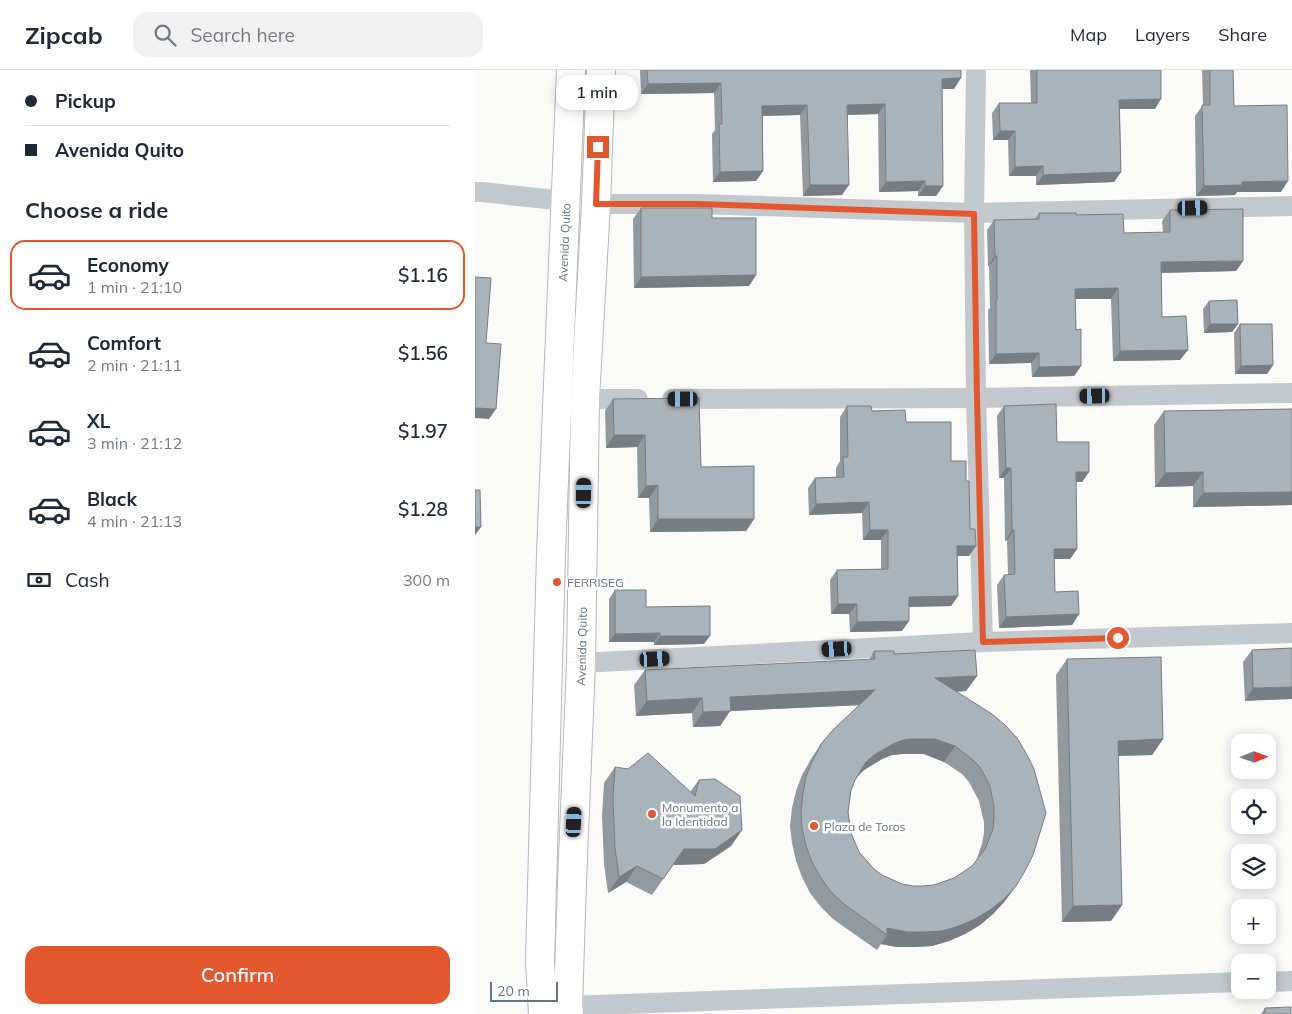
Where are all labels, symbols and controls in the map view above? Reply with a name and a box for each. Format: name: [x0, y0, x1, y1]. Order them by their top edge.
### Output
search box: [133, 12, 483, 57]
text: Zipcab: [25, 20, 103, 50]
icon: search: [151, 21, 179, 49]
text: Search here: [191, 23, 295, 47]
text: Map: [1070, 23, 1107, 46]
text: Layers: [1135, 23, 1190, 46]
text: Share: [1218, 23, 1267, 46]
callout: 1 min: [557, 75, 639, 110]
text: 1 min: [576, 82, 618, 102]
text: Pickup: [55, 89, 116, 113]
route end: [587, 136, 609, 158]
text: Avenida Quito: [55, 138, 184, 162]
text: Choose a ride: [25, 196, 168, 224]
car: [1177, 200, 1208, 216]
street label: Avenida Quito: [555, 203, 573, 282]
icon: car: [27, 253, 72, 298]
text: Economy: [87, 253, 169, 277]
text: $1.16: [398, 263, 448, 287]
text: 1 min · 21:10: [87, 277, 182, 297]
icon: car: [27, 331, 72, 376]
text: Comfort: [87, 331, 161, 355]
text: $1.56: [398, 341, 448, 365]
text: 2 min · 21:11: [87, 355, 182, 375]
car: [1079, 388, 1110, 404]
car: [668, 392, 698, 407]
icon: car: [27, 409, 72, 454]
text: XL: [87, 409, 110, 433]
text: $1.97: [398, 419, 448, 443]
text: 3 min · 21:12: [87, 433, 182, 453]
car: [576, 478, 591, 508]
icon: car: [27, 487, 72, 532]
text: Black: [87, 487, 137, 511]
text: $1.28: [398, 497, 448, 521]
text: 4 min · 21:13: [87, 511, 182, 531]
icon: cash: [25, 566, 53, 594]
text: Cash: [65, 568, 110, 592]
text: 300 m: [403, 570, 450, 590]
place label: FERRISEG: [567, 575, 624, 590]
marker: FERRISEG: [551, 576, 563, 588]
street label: Avenida Quito: [573, 607, 589, 686]
route start: [1107, 627, 1129, 649]
car: [821, 641, 852, 657]
car: [639, 651, 670, 667]
north arrow: [1231, 734, 1276, 779]
map controls: [1231, 734, 1276, 999]
button: locate: [1231, 789, 1276, 834]
place label: Monumento a la Identidad: [662, 800, 739, 829]
car: [565, 807, 582, 837]
marker: Monumento a la Identidad: [646, 808, 658, 820]
place label: Plaza de Toros: [824, 819, 906, 834]
marker: Plaza de Toros: [808, 820, 820, 832]
button: layers: [1231, 844, 1276, 889]
button: +: [1231, 899, 1276, 944]
button: Confirm: [25, 946, 450, 1004]
button: −: [1231, 954, 1276, 999]
scale bar: [490, 979, 557, 1002]
text: 20 m: [497, 982, 530, 1000]

